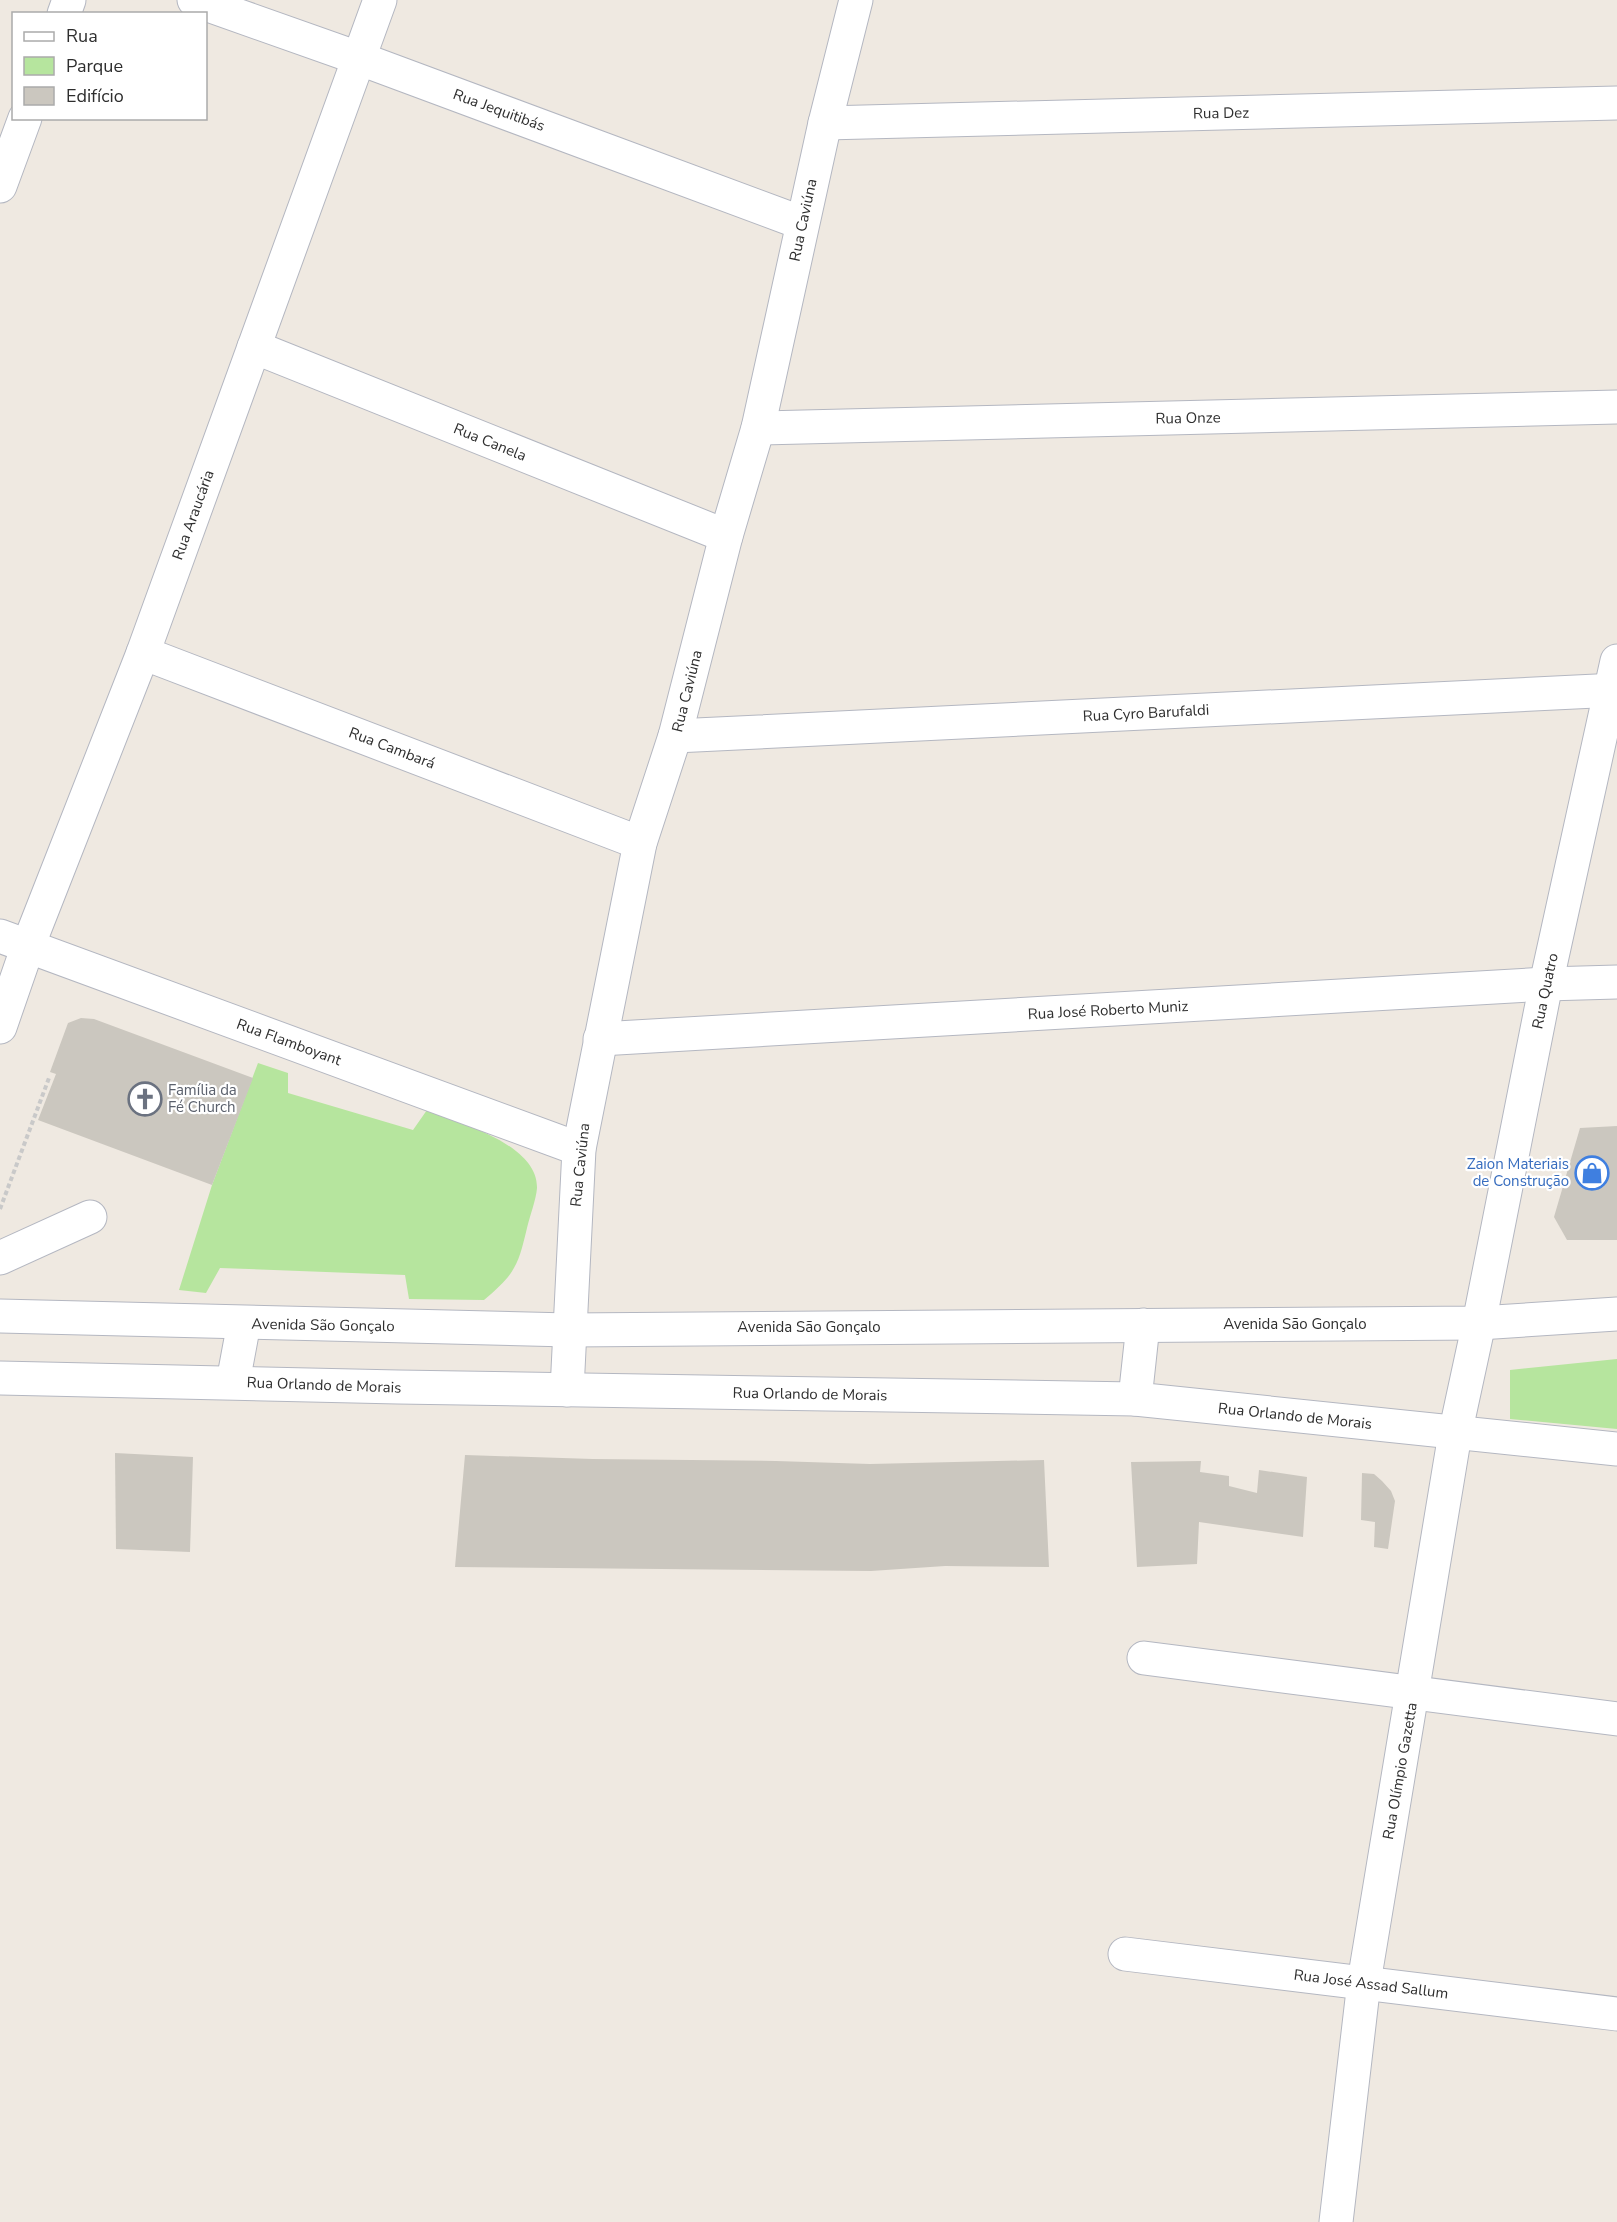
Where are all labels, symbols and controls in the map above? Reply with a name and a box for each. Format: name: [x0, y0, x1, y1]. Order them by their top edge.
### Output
legend: [12, 12, 207, 120]
text: Rua: [66, 24, 98, 48]
text: Parque: [66, 54, 123, 78]
text: Edifício: [66, 84, 124, 108]
street label: Rua Jequitibás: [450, 84, 548, 136]
street label: Rua Dez: [1193, 103, 1249, 123]
street label: Rua Caviúna: [784, 177, 822, 263]
street label: Rua Onze: [1155, 407, 1221, 429]
street label: Rua Canela: [451, 418, 529, 466]
street label: Rua Araucária: [167, 467, 219, 563]
street label: Rua Caviúna: [667, 648, 707, 734]
street label: Rua Cyro Barufaldi: [1082, 700, 1210, 726]
street label: Rua Cambará: [346, 722, 438, 774]
street label: Rua Quatro: [1527, 951, 1563, 1031]
street label: Rua José Roberto Muniz: [1027, 996, 1189, 1024]
street label: Rua Flamboyant: [234, 1014, 345, 1070]
place label: Família da Fé Church: [168, 1080, 237, 1117]
church icon: Família da Fé Church: [127, 1081, 163, 1117]
street label: Rua Caviúna: [566, 1122, 594, 1208]
place label: Zaion Materiais de Construção: [1467, 1154, 1569, 1191]
shop icon: Zaion Materiais de Construção: [1574, 1155, 1610, 1191]
street label: Avenida São Gonçalo: [251, 1314, 395, 1336]
street label: Avenida São Gonçalo: [1223, 1314, 1367, 1334]
street label: Avenida São Gonçalo: [737, 1317, 881, 1337]
street label: Rua Orlando de Morais: [246, 1372, 402, 1398]
street label: Rua Orlando de Morais: [733, 1383, 887, 1405]
street label: Rua Orlando de Morais: [1217, 1398, 1373, 1434]
street label: Rua Olímpio Gazetta: [1378, 1701, 1422, 1841]
street label: Rua José Assad Sallum: [1293, 1965, 1449, 2003]

